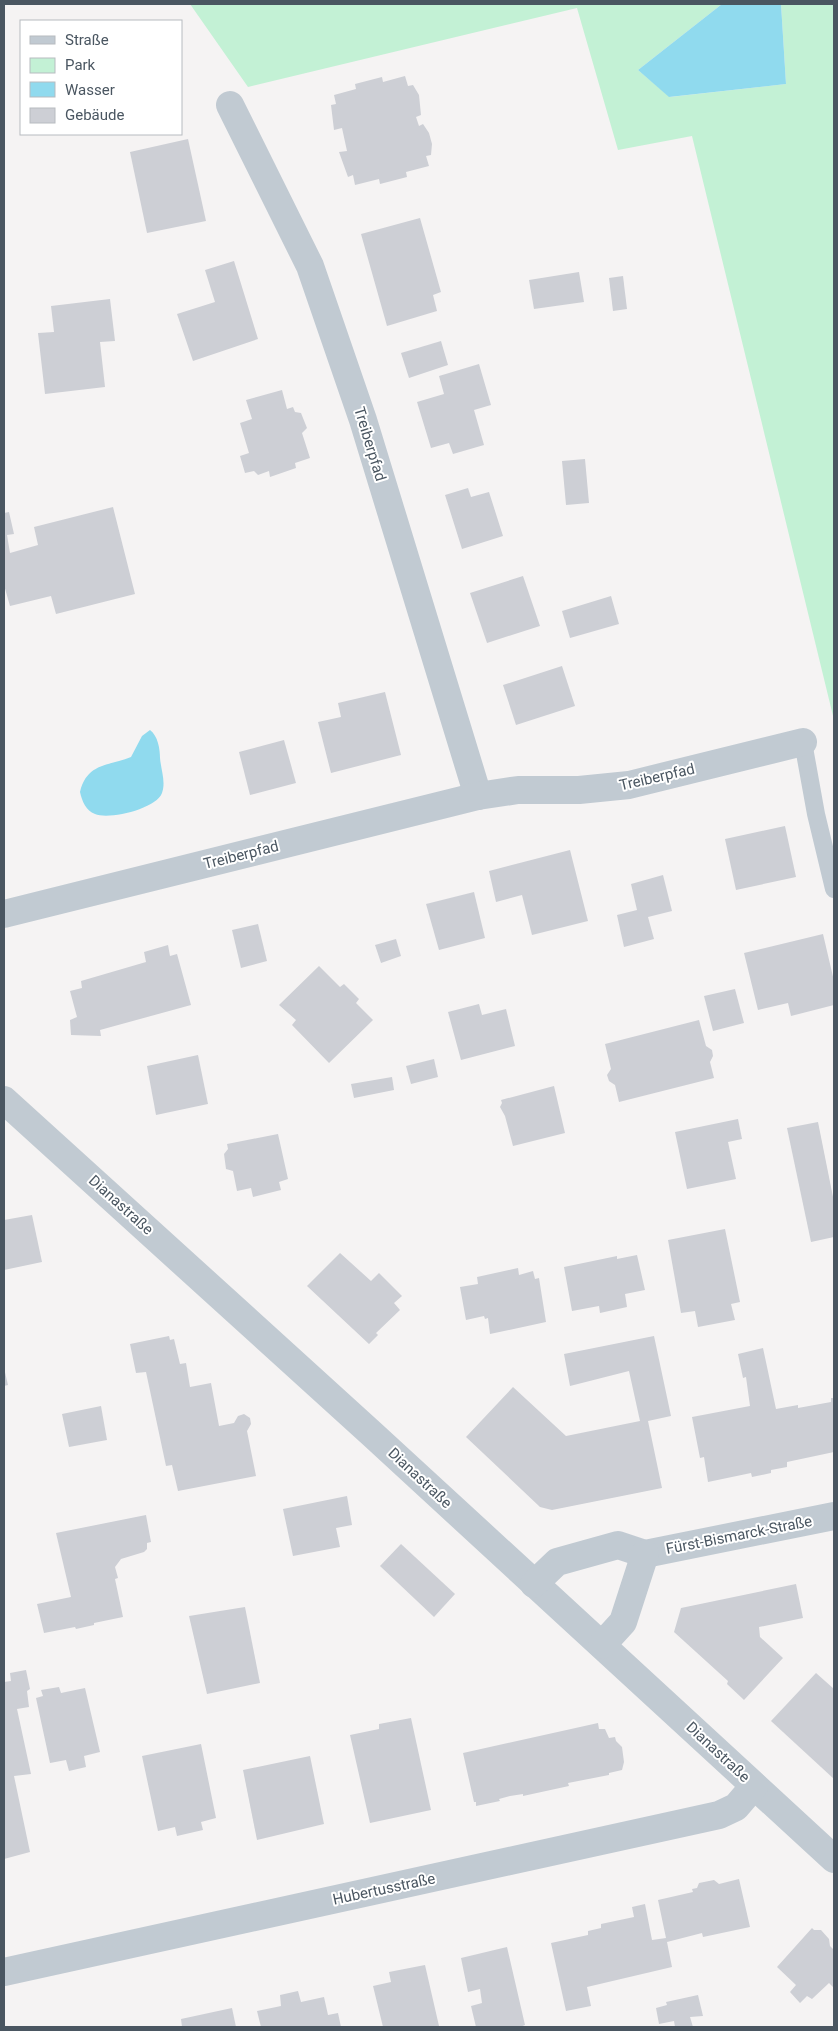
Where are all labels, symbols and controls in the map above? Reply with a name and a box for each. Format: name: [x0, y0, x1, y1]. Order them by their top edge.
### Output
legend: [20, 20, 182, 135]
text: Straße: [65, 31, 109, 49]
text: Park: [65, 56, 96, 74]
text: Wasser: [65, 81, 115, 99]
text: Gebäude: [65, 106, 124, 124]
street label: Treiberpfad: [350, 405, 390, 483]
street label: Treiberpfad: [618, 760, 696, 794]
street label: Treiberpfad: [202, 837, 280, 873]
street label: Dianastraße: [85, 1171, 157, 1239]
street label: Dianastraße: [384, 1444, 456, 1512]
street label: Fürst-Bismarck-Straße: [664, 1512, 814, 1558]
street label: Dianastraße: [682, 1718, 754, 1786]
street label: Hubertusstraße: [331, 1869, 437, 1909]

